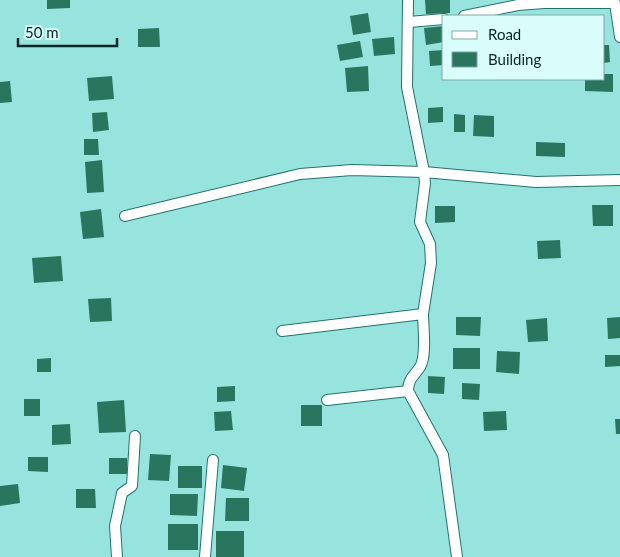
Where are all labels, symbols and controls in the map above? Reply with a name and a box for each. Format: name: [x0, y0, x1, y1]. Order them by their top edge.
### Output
scale bar: [18, 15, 116, 47]
legend: [442, 15, 605, 80]
text: 50 m: [25, 23, 59, 41]
text: Road: [488, 25, 521, 43]
text: Building: [488, 50, 541, 68]

